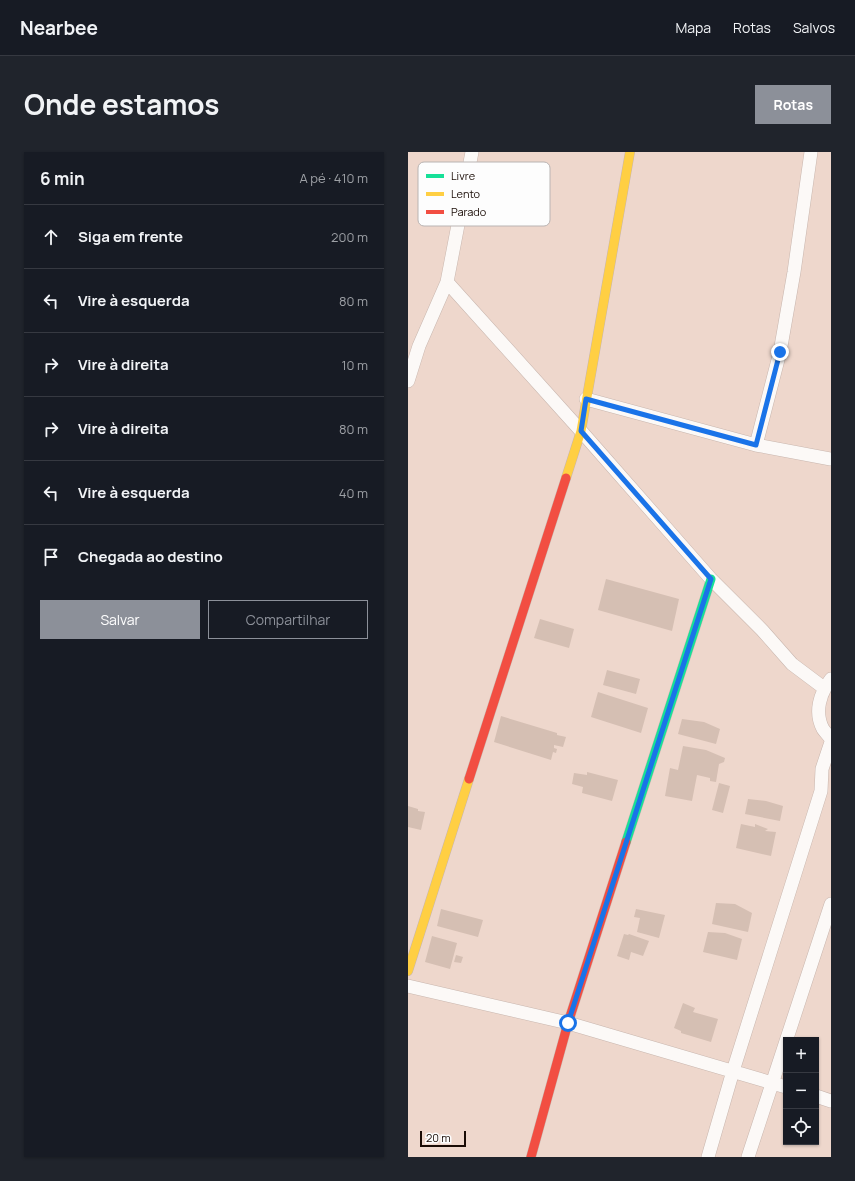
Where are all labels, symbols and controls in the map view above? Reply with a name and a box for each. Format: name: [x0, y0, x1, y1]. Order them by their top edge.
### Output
text: Nearbee: [20, 15, 98, 41]
text: Mapa: [675, 18, 711, 37]
text: Rotas: [733, 18, 771, 37]
text: Salvos: [793, 18, 835, 37]
text: Onde estamos: [24, 85, 219, 123]
button: Rotas: [755, 85, 831, 124]
legend: [418, 162, 550, 226]
text: 6 min: [40, 167, 85, 190]
text: Livre: [451, 168, 476, 183]
text: A pé · 410 m: [299, 169, 368, 187]
text: Lento: [451, 186, 481, 201]
text: Parado: [451, 204, 487, 219]
icon: ahead: [40, 226, 62, 248]
text: Siga em frente: [78, 226, 183, 247]
text: 200 m: [331, 228, 368, 246]
icon: left: [40, 290, 62, 312]
text: Vire à esquerda: [78, 290, 190, 311]
text: 80 m: [339, 292, 368, 310]
route end: [771, 343, 789, 361]
icon: right: [40, 354, 62, 376]
text: Vire à direita: [78, 354, 169, 375]
text: 10 m: [341, 356, 368, 374]
icon: right: [40, 418, 62, 440]
text: Vire à direita: [78, 418, 169, 439]
text: 80 m: [339, 420, 368, 438]
icon: left: [40, 482, 62, 504]
text: Vire à esquerda: [78, 482, 190, 503]
text: 40 m: [339, 484, 368, 502]
icon: arrive: [40, 546, 62, 568]
text: Chegada ao destino: [78, 546, 223, 567]
button: Salvar: [40, 600, 200, 639]
button: Compartilhar: [208, 600, 368, 639]
route start: [559, 1014, 577, 1032]
map controls: [783, 1037, 819, 1145]
button: +: [783, 1037, 819, 1073]
button: −: [783, 1073, 819, 1109]
button: locate: [783, 1109, 819, 1145]
scale bar: [420, 1129, 466, 1148]
text: 20 m: [426, 1130, 451, 1145]

